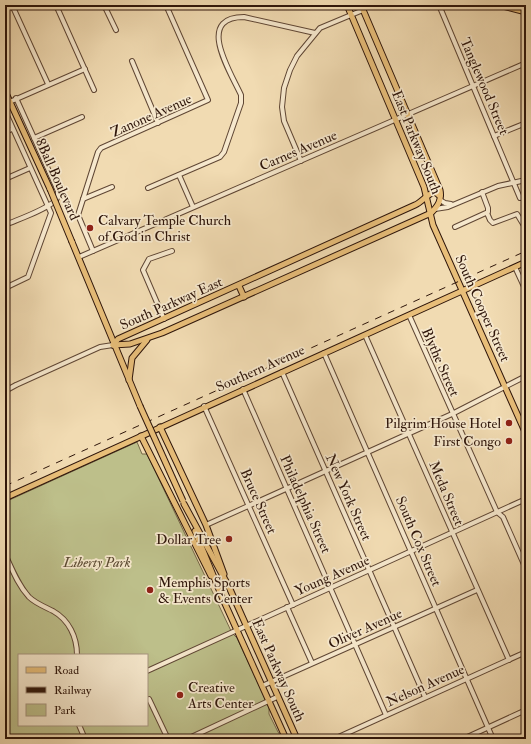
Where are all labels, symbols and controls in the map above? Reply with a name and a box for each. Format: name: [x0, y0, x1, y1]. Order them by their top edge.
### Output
street label: Tanglewood Street: [456, 35, 513, 138]
street label: East Parkway South: [387, 88, 445, 198]
street label: Zanone Avenue: [108, 90, 194, 141]
street label: Carnes Avenue: [257, 126, 340, 174]
street label: 8Ball Boulevard: [32, 136, 83, 223]
place label: Calvary Temple Church of God in Christ: [98, 212, 232, 245]
marker: Calvary Temple Church of God in Christ: [85, 223, 95, 233]
street label: South Cooper Street: [450, 252, 514, 365]
street label: South Parkway East: [117, 273, 226, 335]
street label: Blythe Street: [417, 325, 463, 400]
street label: Southern Avenue: [213, 341, 307, 396]
place label: Pilgrim House Hotel: [385, 415, 501, 432]
marker: Pilgrim House Hotel: [504, 418, 514, 428]
place label: First Congo: [433, 433, 501, 450]
marker: First Congo: [504, 436, 514, 446]
street label: New York Street: [322, 451, 375, 544]
street label: Philadelphia Street: [275, 453, 335, 557]
street label: Meda Street: [425, 458, 468, 528]
street label: Bruce Street: [237, 466, 281, 537]
street label: South Cox Street: [392, 494, 445, 589]
place label: Dollar Tree: [156, 531, 221, 548]
marker: Dollar Tree: [224, 534, 234, 544]
street label: Young Avenue: [292, 551, 372, 599]
park label: Liberty Park: [62, 554, 131, 571]
place label: Memphis Sports & Events Center: [158, 574, 253, 607]
marker: Memphis Sports & Events Center: [145, 585, 155, 595]
street label: Oliver Avenue: [326, 605, 405, 652]
street label: East Parkway South: [247, 616, 309, 725]
legend: [18, 654, 148, 726]
street label: Nelson Avenue: [383, 661, 467, 710]
text: Road: [54, 663, 79, 678]
place label: Creative Arts Center: [187, 679, 254, 712]
text: Railway: [54, 683, 92, 698]
marker: Creative Arts Center: [175, 690, 185, 700]
text: Park: [54, 703, 76, 718]

